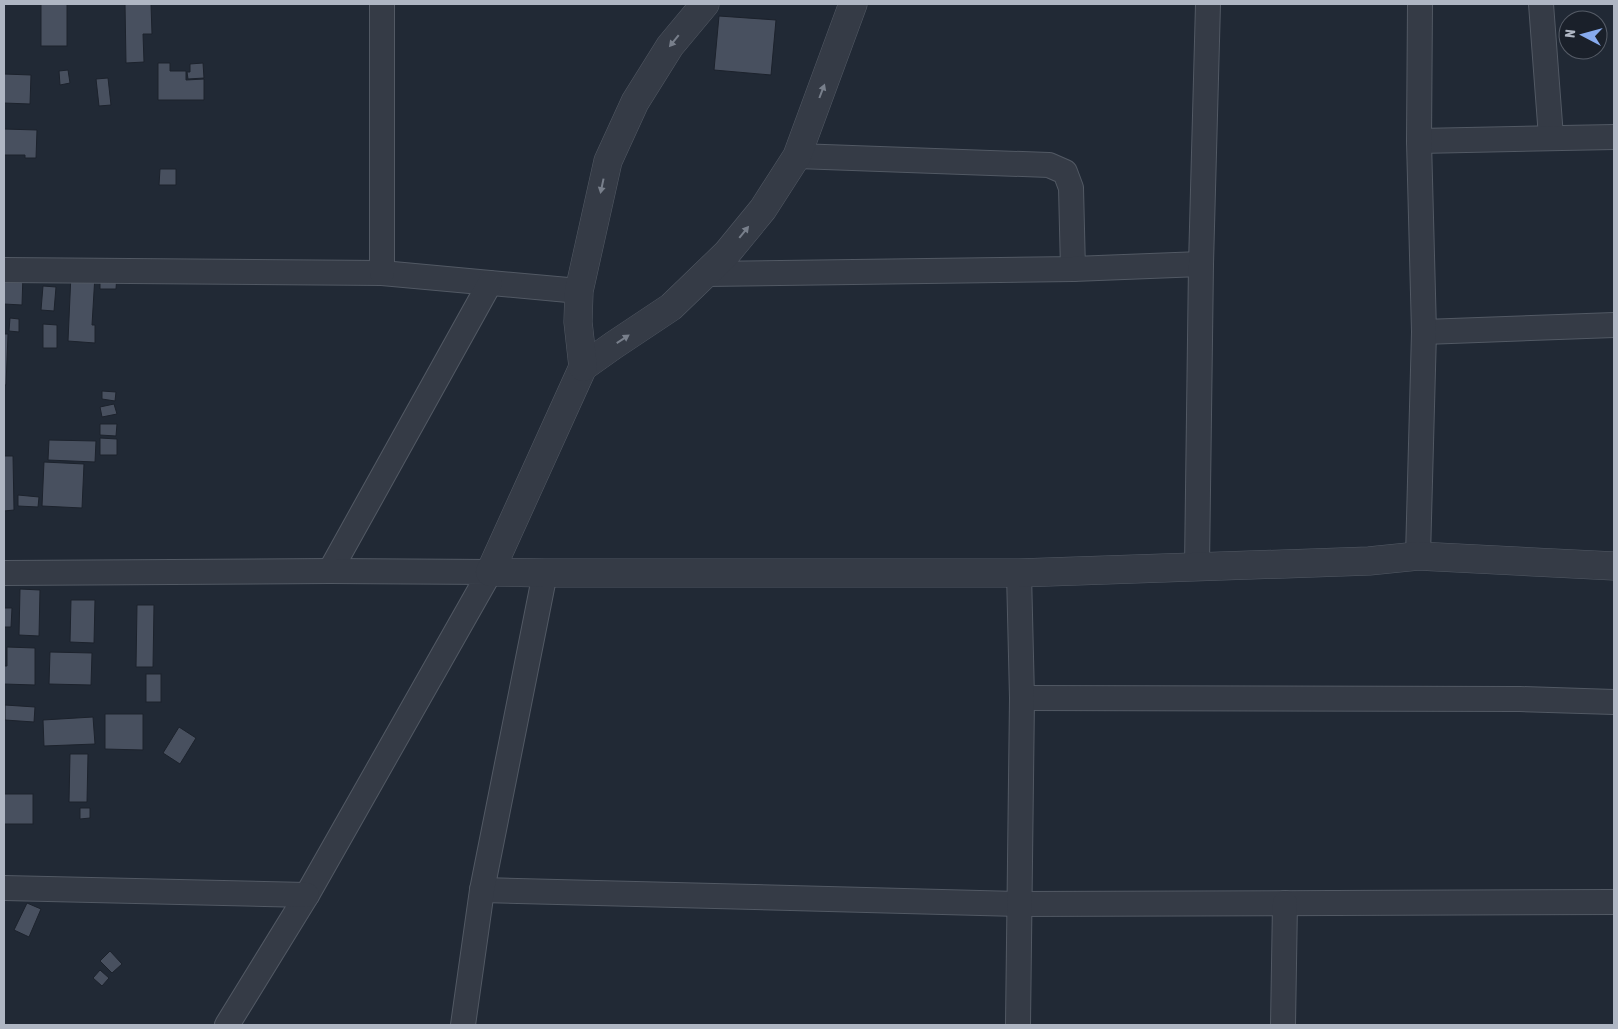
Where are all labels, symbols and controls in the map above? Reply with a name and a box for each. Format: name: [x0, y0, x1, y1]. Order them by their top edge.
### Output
north arrow: [1558, 10, 1608, 60]
text: N: [1562, 29, 1578, 39]
one-way arrow: [668, 34, 679, 47]
one-way arrow: [818, 84, 826, 98]
one-way arrow: [598, 178, 606, 193]
one-way arrow: [739, 226, 750, 239]
one-way arrow: [616, 334, 630, 343]

